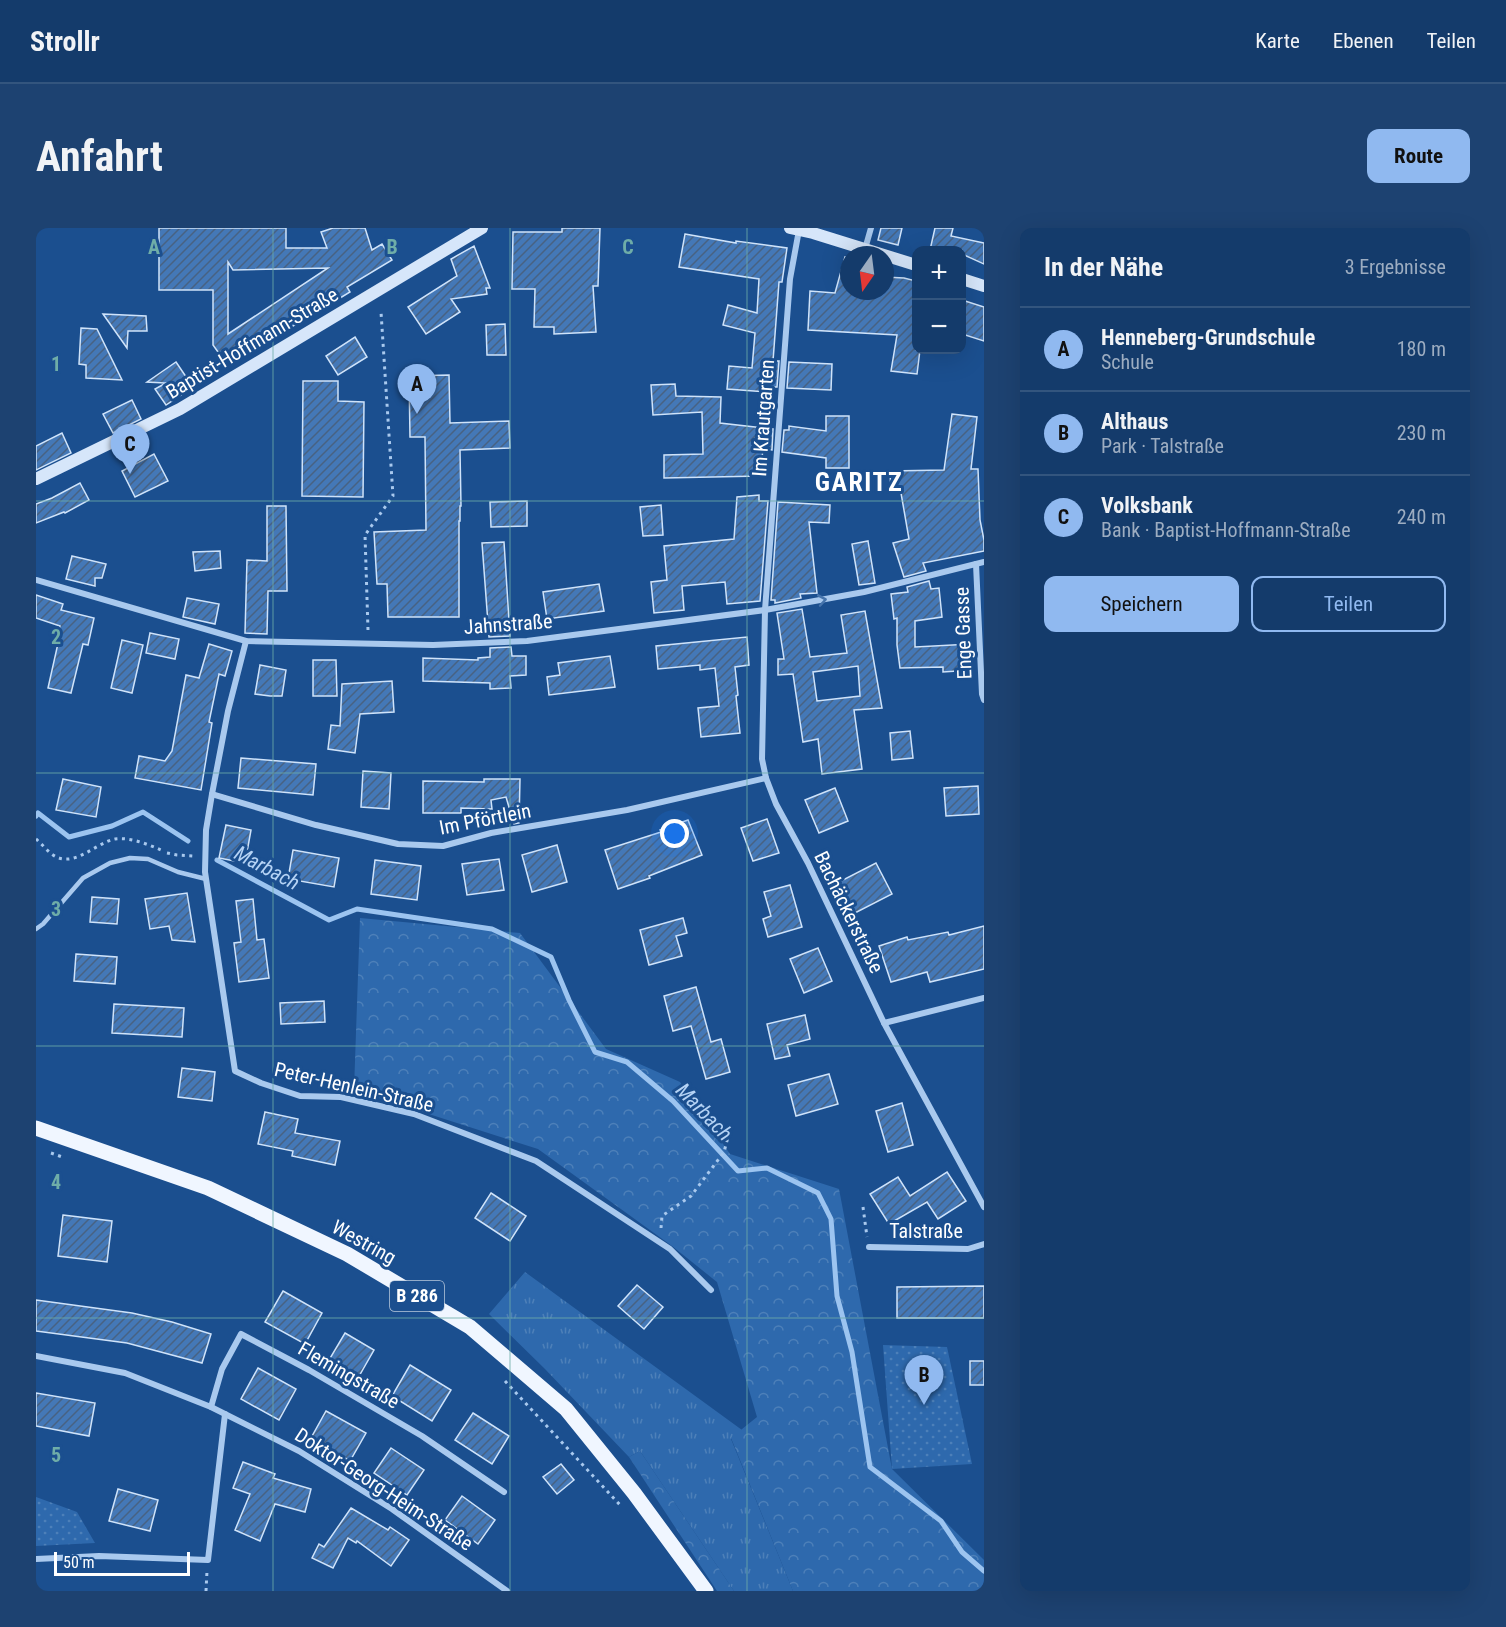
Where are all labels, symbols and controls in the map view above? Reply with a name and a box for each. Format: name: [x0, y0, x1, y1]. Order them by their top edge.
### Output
text: Strollr: [30, 25, 100, 58]
text: Karte: [1255, 29, 1300, 53]
text: Ebenen: [1333, 29, 1394, 53]
text: Teilen: [1427, 29, 1476, 53]
button: Route: [1367, 129, 1470, 183]
text: Anfahrt: [36, 132, 163, 181]
text: A: [148, 235, 160, 259]
text: B: [386, 235, 398, 259]
text: C: [622, 235, 634, 259]
north arrow: [840, 246, 894, 300]
map controls: [912, 246, 966, 354]
button: +: [912, 246, 966, 300]
text: In der Nähe: [1044, 252, 1163, 282]
text: 3 Ergebnisse: [1345, 255, 1446, 279]
street label: Baptist-Hoffmann-Straße: [162, 282, 342, 404]
button: −: [912, 300, 966, 354]
text: Henneberg-Grundschule: [1101, 325, 1315, 350]
text: A: [1058, 337, 1069, 361]
text: 180 m: [1397, 337, 1446, 361]
text: Schule: [1101, 350, 1154, 374]
text: 1: [51, 352, 61, 376]
street label: Im Krautgarten: [747, 359, 779, 477]
pin: A: [398, 364, 436, 414]
text: Althaus: [1101, 409, 1168, 434]
text: B: [1058, 421, 1069, 445]
text: 230 m: [1397, 421, 1446, 445]
pin: C: [110, 424, 149, 474]
text: Park · Talstraße: [1101, 434, 1224, 458]
district label: GARITZ: [815, 467, 903, 497]
text: Volksbank: [1101, 493, 1193, 518]
text: C: [1058, 505, 1069, 529]
text: 240 m: [1397, 505, 1446, 529]
text: Bank · Baptist-Hoffmann-Straße: [1101, 518, 1351, 542]
button: Speichern: [1044, 576, 1239, 632]
button: Teilen: [1251, 576, 1446, 632]
street label: Enge Gasse: [949, 586, 977, 680]
one-way arrow: [817, 594, 827, 607]
street label: Jahnstraße: [463, 609, 553, 639]
text: 2: [51, 625, 61, 649]
street label: Im Pförtlein: [437, 798, 533, 840]
your location: [660, 819, 689, 848]
water label: Marbach: [230, 841, 304, 895]
street label: Bachäckerstraße: [809, 847, 889, 977]
text: 3: [51, 897, 61, 921]
street label: Peter-Henlein-Straße: [272, 1057, 436, 1117]
water label: Marbach: [671, 1078, 737, 1146]
text: 4: [51, 1170, 61, 1194]
street label: Westring: [328, 1215, 400, 1269]
street label: Talstraße: [889, 1219, 963, 1243]
road number: B 286: [390, 1281, 444, 1311]
street label: Flemingstraße: [294, 1336, 404, 1414]
pin: B: [904, 1356, 944, 1405]
street label: Doktor-Georg-Heim-Straße: [291, 1423, 477, 1555]
text: 5: [51, 1443, 61, 1467]
scale bar: [54, 1549, 190, 1576]
text: 50 m: [63, 1553, 95, 1572]

